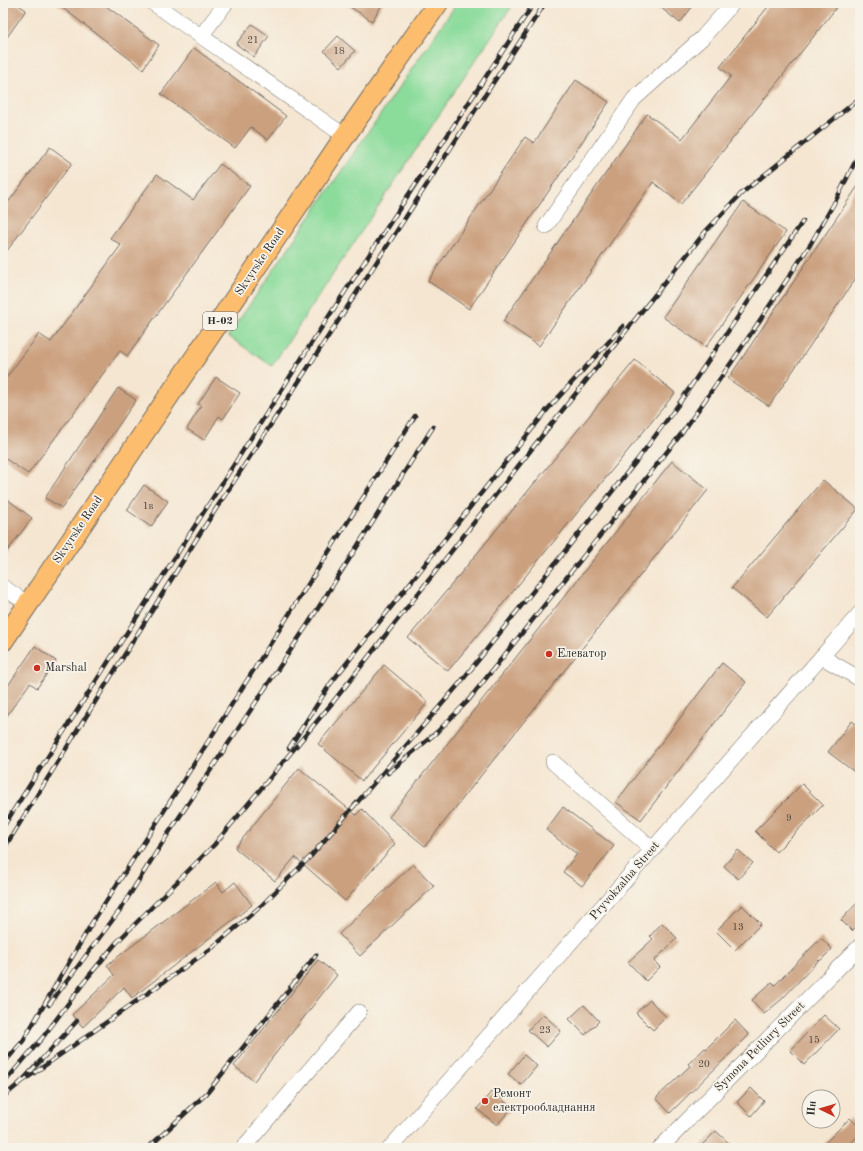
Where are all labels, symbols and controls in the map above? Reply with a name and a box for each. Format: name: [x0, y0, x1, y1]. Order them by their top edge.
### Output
house number: 21: [247, 35, 259, 45]
house number: 18: [333, 46, 345, 56]
street label: Skvyrske Road: [233, 226, 287, 298]
road number: Н-02: [203, 312, 237, 330]
street label: Skvyrske Road: [51, 494, 105, 566]
house number: 1в: [143, 501, 153, 511]
place label: Елеватор: [557, 648, 606, 660]
marker: Елеватор: [544, 649, 554, 659]
place label: Marshal: [45, 662, 87, 674]
marker: Marshal: [32, 663, 42, 673]
house number: 9: [786, 813, 792, 823]
street label: Pryvokzalna Street: [588, 840, 662, 922]
house number: 13: [732, 922, 744, 932]
street label: Symona Petliury Street: [713, 1000, 807, 1094]
house number: 23: [539, 1025, 551, 1035]
house number: 15: [808, 1035, 820, 1045]
house number: 20: [698, 1059, 710, 1069]
place label: Ремонт електрообладнання: [493, 1088, 596, 1114]
north arrow: [801, 1089, 841, 1129]
marker: Ремонт електрообладнання: [480, 1096, 490, 1106]
text: Пн: [806, 1100, 819, 1116]

